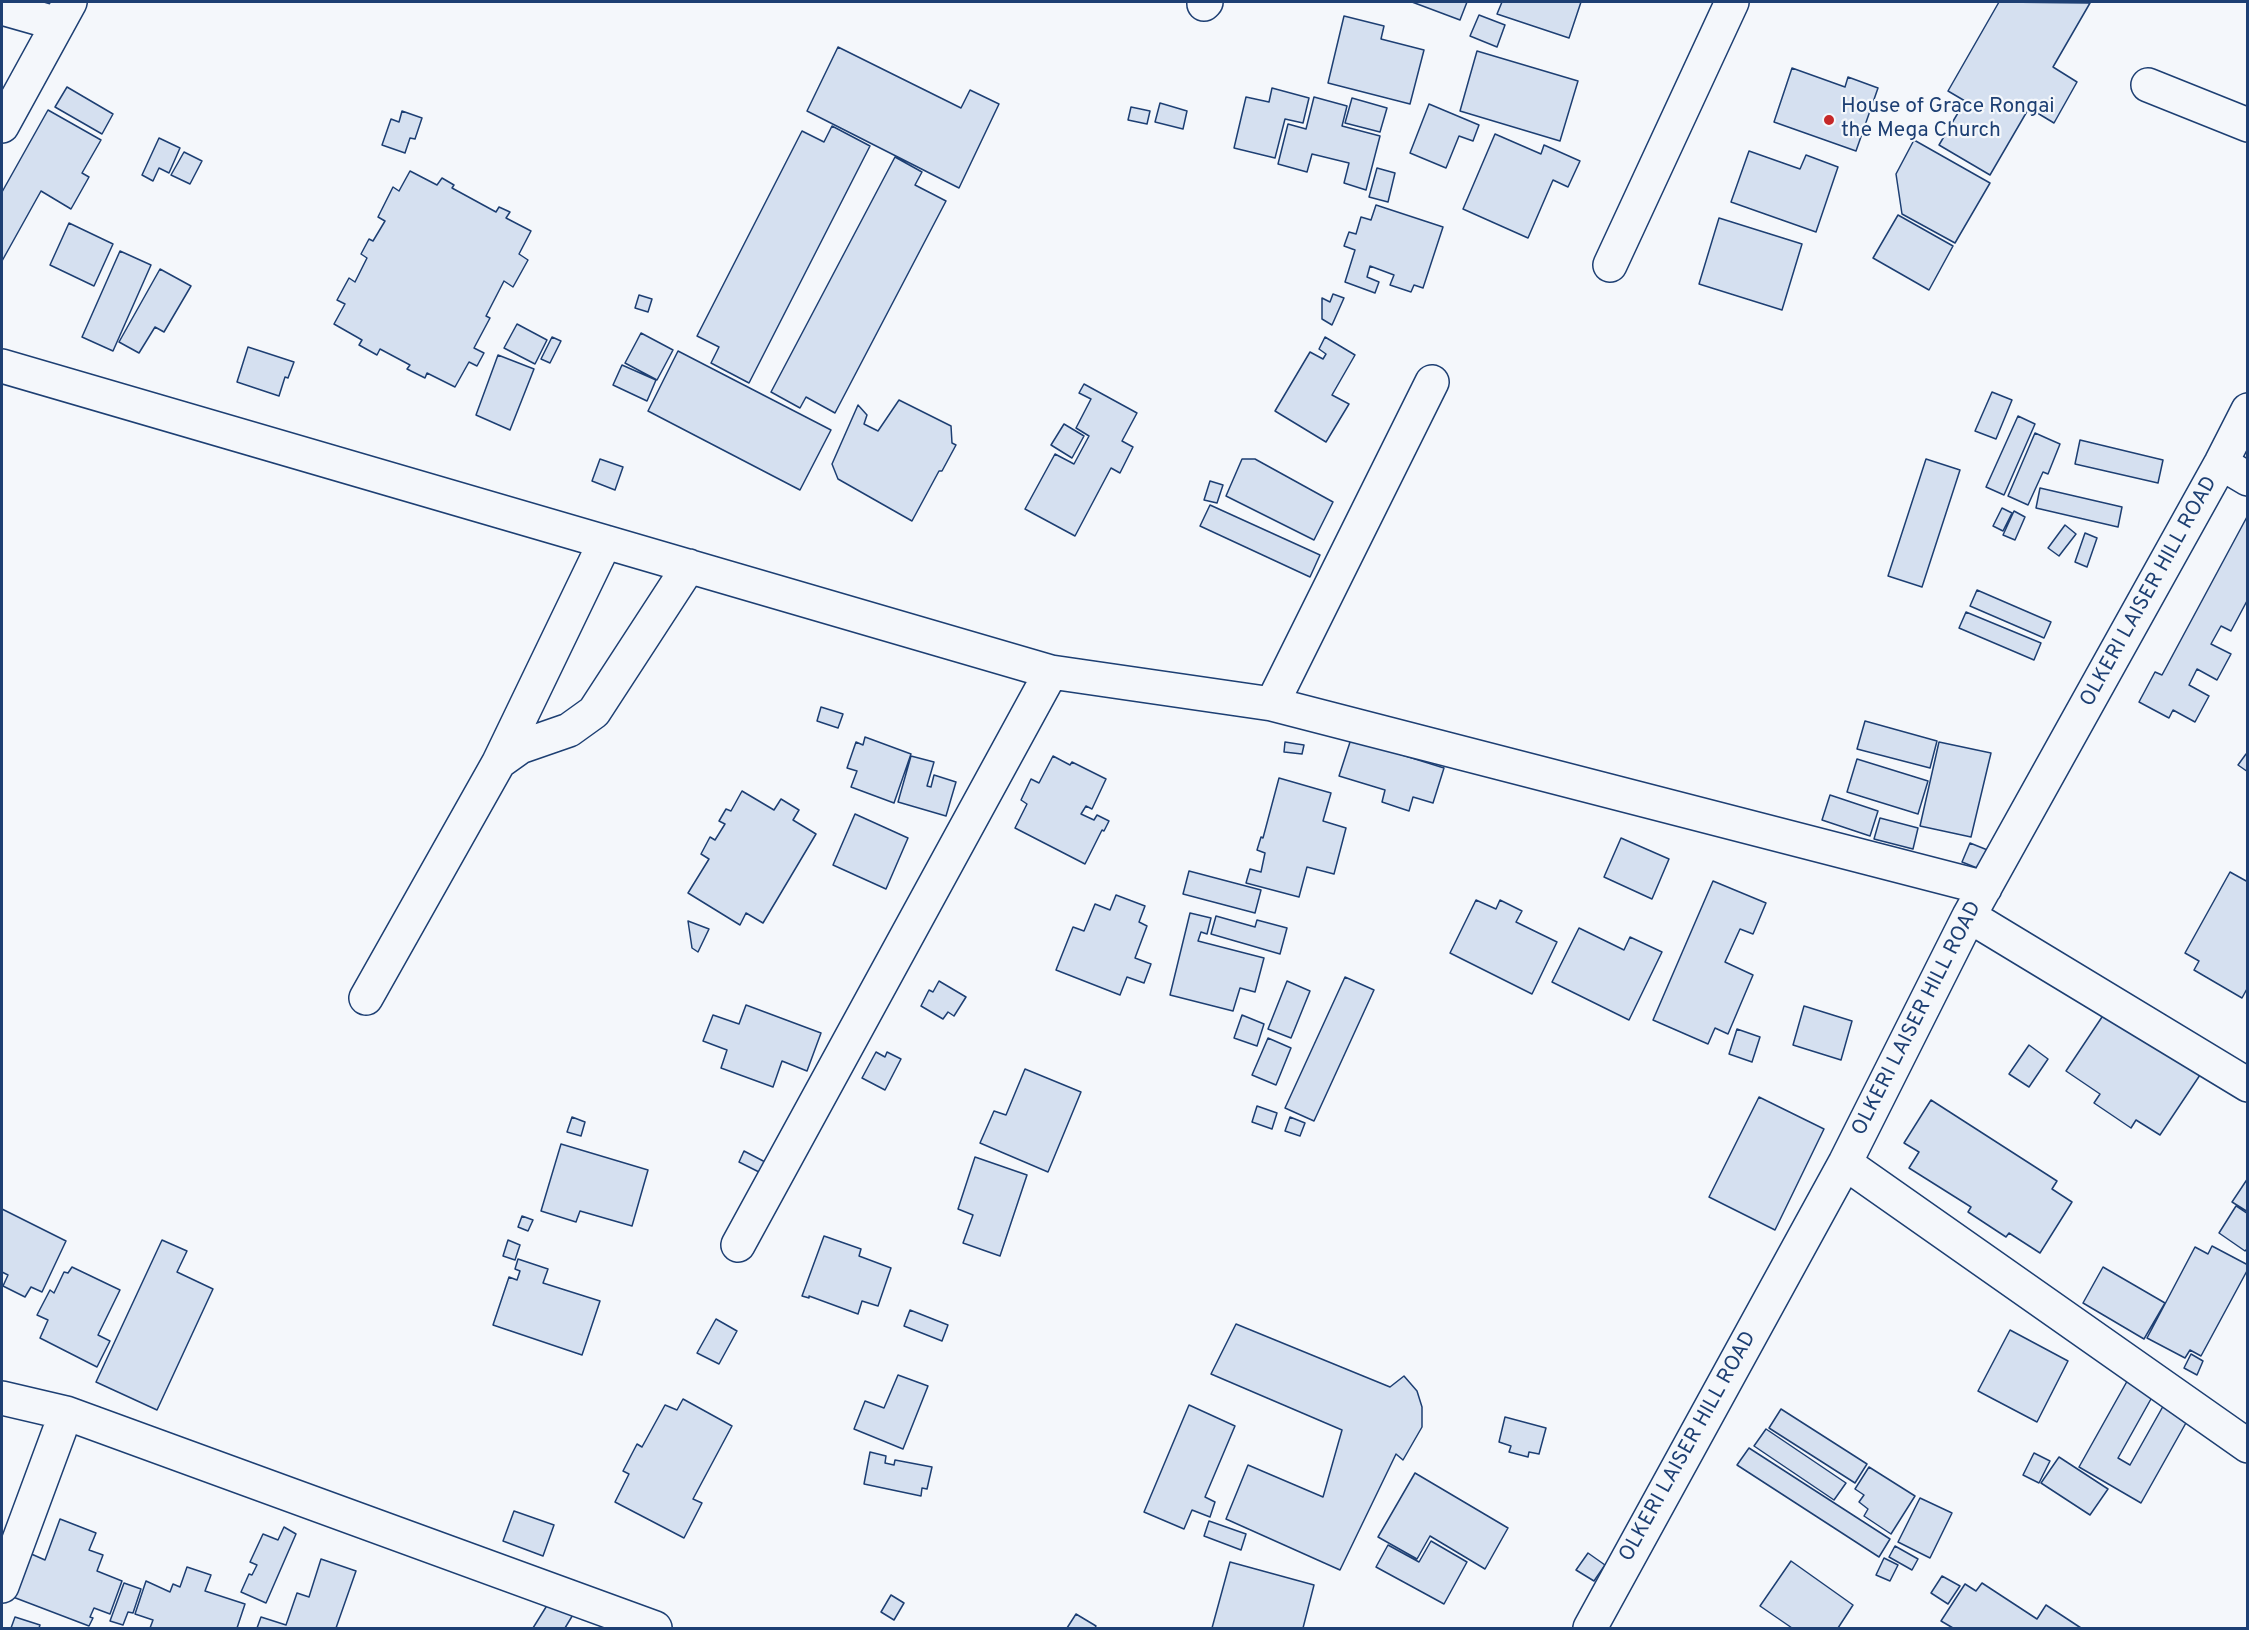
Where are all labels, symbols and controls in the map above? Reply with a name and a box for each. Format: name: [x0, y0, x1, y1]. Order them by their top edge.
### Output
place label: House of Grace Rongai the Mega Church: [1841, 95, 2055, 145]
marker: House of Grace Rongai the Mega Church: [1822, 113, 1836, 127]
street label: OLKERI LAISER HILL ROAD: [2076, 472, 2224, 712]
street label: OLKERI LAISER HILL ROAD: [1848, 898, 1988, 1140]
street label: OLKERI LAISER HILL ROAD: [1615, 1327, 1763, 1567]

